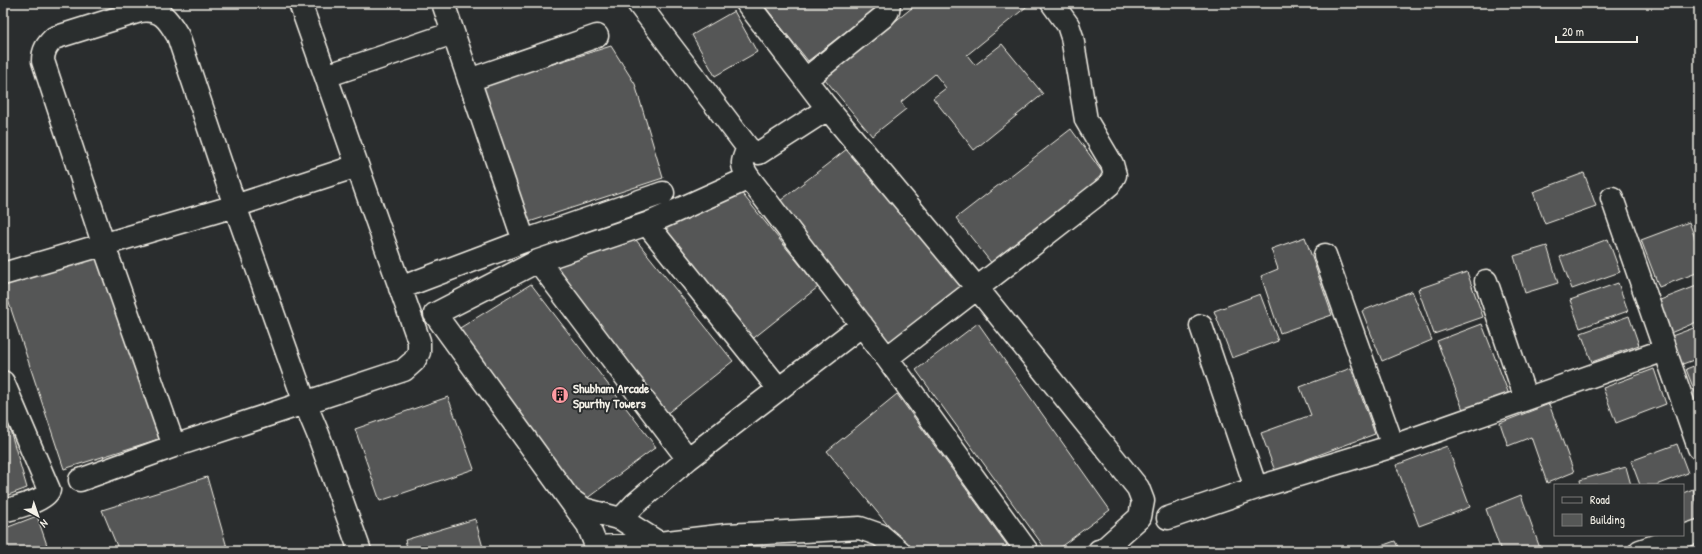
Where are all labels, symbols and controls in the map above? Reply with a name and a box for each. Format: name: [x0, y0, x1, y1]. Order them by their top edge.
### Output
scale bar: [1556, 18, 1637, 44]
text: 20 m: [1562, 23, 1584, 40]
place label: Shubham Arcade Spurthy Towers: [573, 379, 650, 413]
building icon: Shubham Arcade Spurthy Towers: [550, 385, 570, 405]
legend: [1554, 484, 1684, 536]
text: Road: [1590, 491, 1610, 508]
north arrow: [18, 496, 58, 536]
text: Building: [1590, 511, 1625, 528]
text: N: [38, 516, 51, 531]

